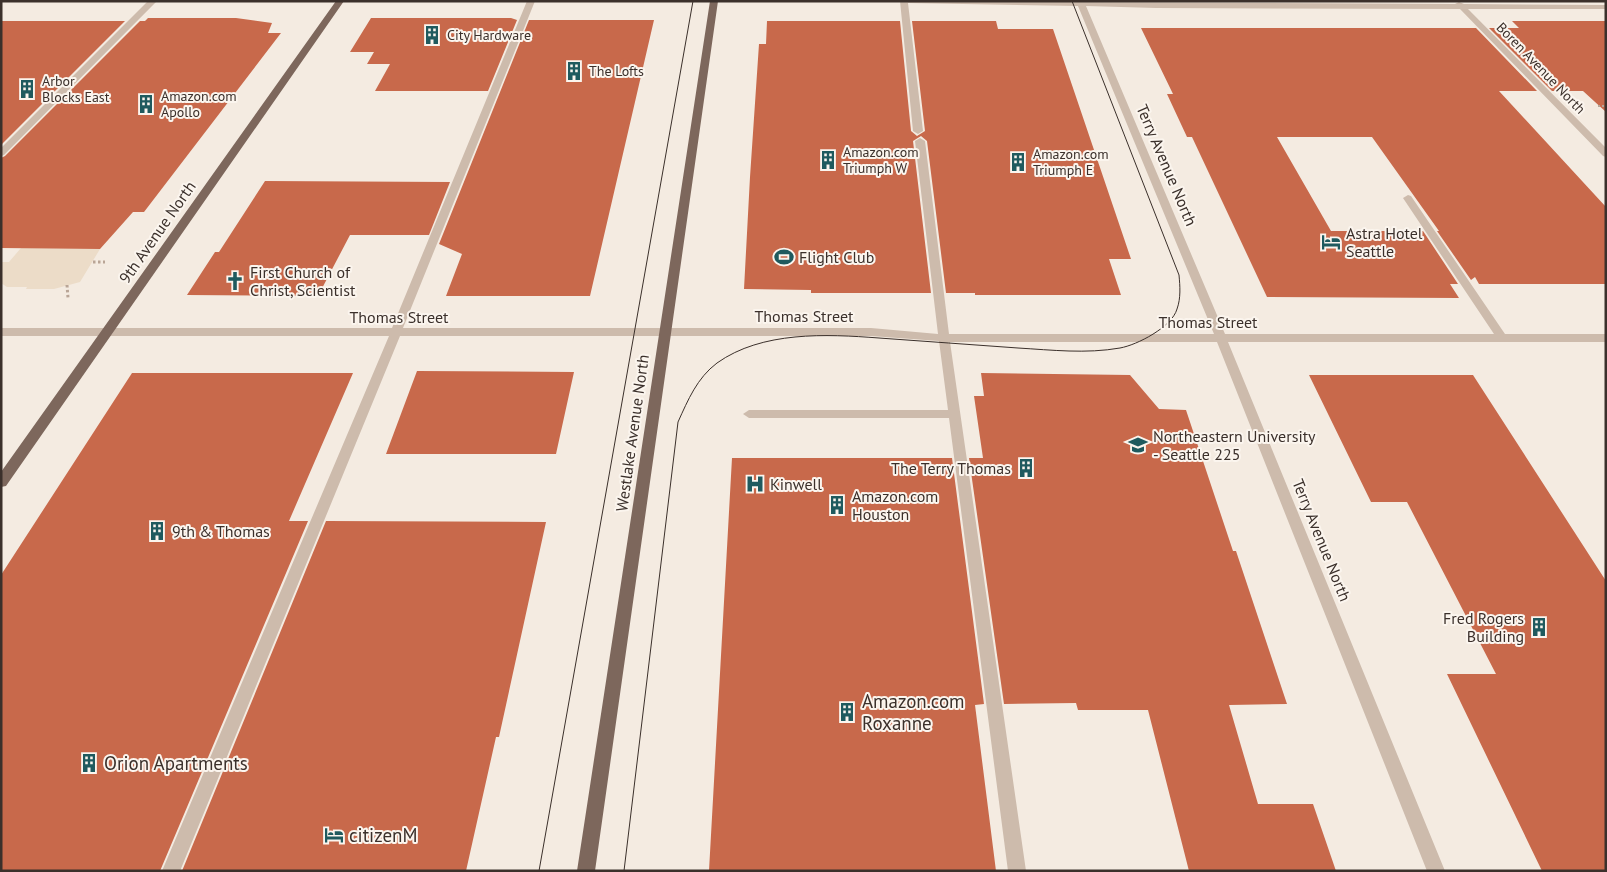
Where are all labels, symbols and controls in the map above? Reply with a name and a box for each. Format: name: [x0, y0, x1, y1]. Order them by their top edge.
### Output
street label: Boren Avenue North: [1493, 18, 1589, 118]
building icon: City Hardware: [421, 24, 443, 46]
place label: City Hardware: [447, 26, 531, 44]
building icon: The Lofts: [563, 60, 585, 82]
place label: The Lofts: [589, 62, 644, 80]
place label: Arbor Blocks East: [42, 72, 110, 106]
building icon: Arbor Blocks East: [16, 78, 38, 100]
place label: Amazon.com Apollo: [161, 87, 237, 121]
building icon: Amazon.com Apollo: [135, 93, 157, 115]
street label: Terry Avenue North: [1132, 101, 1202, 229]
place label: Amazon.com Triumph W: [843, 143, 919, 177]
place label: Amazon.com Triumph E: [1033, 145, 1109, 179]
building icon: Amazon.com Triumph W: [817, 149, 839, 171]
building icon: Amazon.com Triumph E: [1007, 151, 1029, 173]
street label: 9th Avenue North: [114, 177, 200, 287]
place label: Astra Hotel Seattle: [1346, 223, 1423, 261]
hotel icon: Astra Hotel Seattle: [1320, 231, 1342, 253]
sports icon: Flight Club: [773, 246, 795, 268]
place label: Flight Club: [799, 247, 874, 267]
place label: First Church of Christ, Scientist: [250, 262, 356, 300]
church icon: First Church of Christ, Scientist: [224, 270, 246, 292]
street label: Thomas Street: [754, 306, 854, 326]
street label: Thomas Street: [349, 307, 449, 327]
street label: Thomas Street: [1158, 312, 1258, 332]
street label: Westlake Avenue North: [611, 353, 653, 513]
place label: Northeastern University - Seattle 225: [1153, 426, 1316, 464]
school or university icon: Northeastern University - Seattle 225: [1127, 434, 1149, 456]
building icon: The Terry Thomas: [1015, 457, 1037, 479]
place label: The Terry Thomas: [891, 458, 1011, 478]
hospital icon: Kinwell: [744, 473, 766, 495]
place label: Kinwell: [770, 474, 822, 494]
street label: Terry Avenue North: [1288, 476, 1356, 604]
place label: Amazon.com Houston: [852, 486, 938, 524]
building icon: Amazon.com Houston: [826, 494, 848, 516]
building icon: 9th & Thomas: [146, 520, 168, 542]
place label: 9th & Thomas: [172, 521, 270, 541]
place label: Fred Rogers Building: [1443, 608, 1524, 646]
building icon: Fred Rogers Building: [1528, 616, 1550, 638]
place label: Amazon.com Roxanne: [862, 689, 965, 735]
building icon: Amazon.com Roxanne: [836, 701, 858, 723]
place label: Orion Apartments: [104, 751, 248, 775]
building icon: Orion Apartments: [78, 752, 100, 774]
place label: citizenM: [349, 823, 417, 847]
hotel icon: citizenM: [323, 824, 345, 846]

